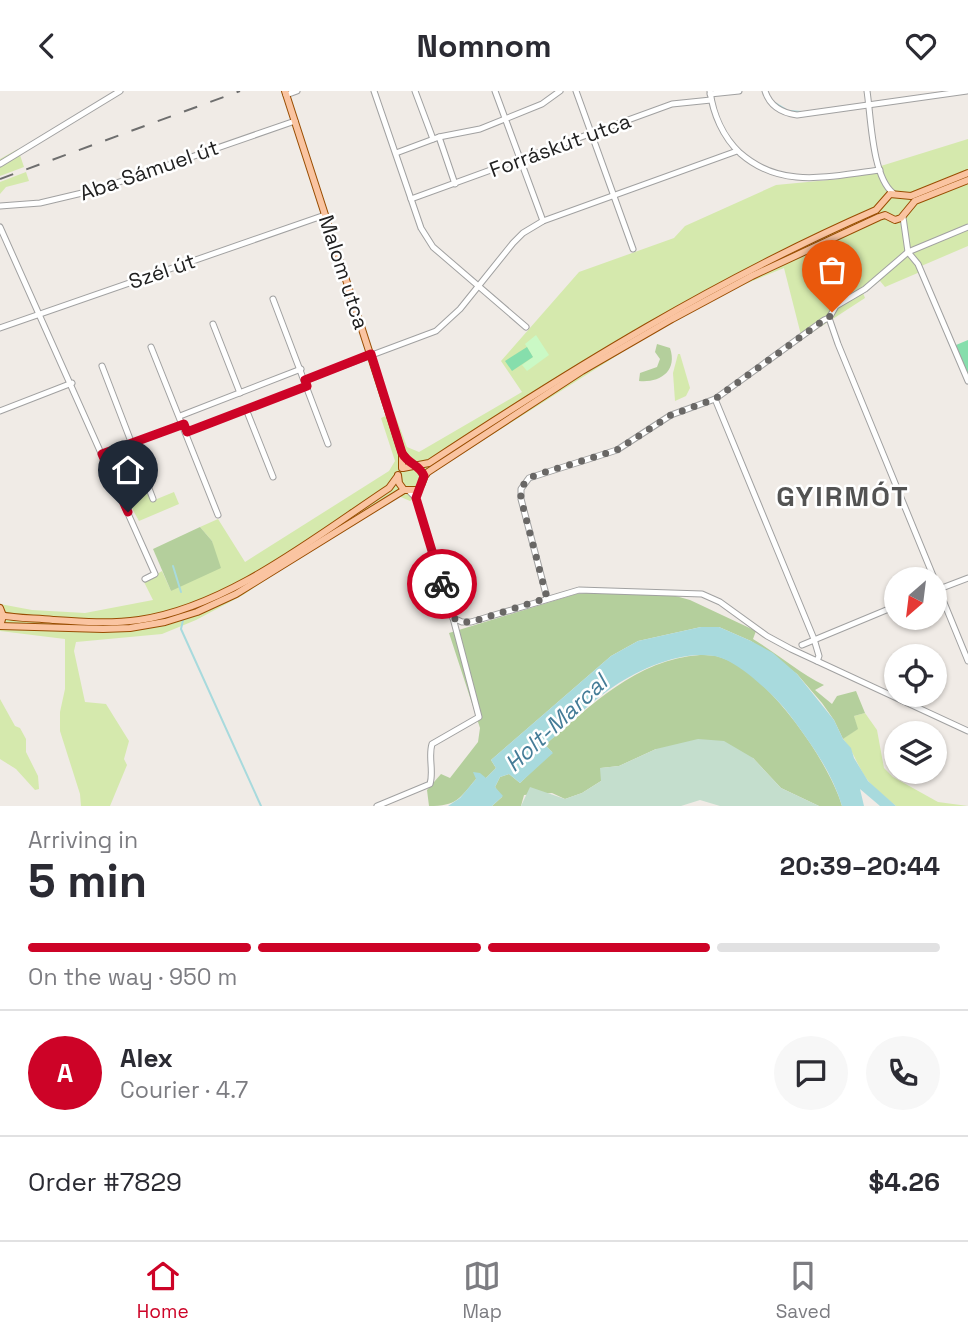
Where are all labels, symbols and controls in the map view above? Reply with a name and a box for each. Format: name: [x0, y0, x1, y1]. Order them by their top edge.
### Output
text: Nomnom: [417, 26, 551, 66]
icon: back: [28, 27, 66, 65]
icon: heart: [902, 27, 940, 65]
street label: Forráskút utca: [486, 107, 634, 183]
street label: Aba Sámuel út: [76, 134, 222, 206]
street label: Malom utca: [313, 211, 375, 333]
pin: [802, 240, 862, 312]
street label: Szél út: [125, 247, 199, 295]
icon: bag: [813, 251, 851, 289]
pin: [98, 440, 158, 512]
icon: home: [109, 451, 147, 489]
district label: GYIRMÓT: [776, 478, 910, 514]
courier: [407, 549, 477, 619]
icon: bike: [423, 565, 461, 603]
north arrow: [884, 567, 947, 630]
map controls: [884, 567, 947, 784]
button: locate: [884, 644, 947, 707]
water label: Holt-Marcal: [498, 666, 615, 778]
button: layers: [884, 721, 947, 784]
text: Arriving in: [28, 825, 138, 855]
text: 20:39–20:44: [780, 849, 940, 883]
text: 5 min: [28, 852, 147, 910]
text: On the way · 950 m: [28, 962, 237, 992]
button: chat: [774, 1036, 848, 1110]
button: phone: [866, 1036, 940, 1110]
text: Alex: [120, 1041, 173, 1075]
text: A: [57, 1056, 73, 1090]
text: Courier · 4.7: [120, 1075, 248, 1105]
text: Order #7829: [28, 1165, 182, 1199]
text: $4.26: [868, 1165, 940, 1199]
tab: Home: [137, 1257, 189, 1324]
tab: Map: [462, 1257, 502, 1324]
tab: Saved: [776, 1257, 831, 1324]

